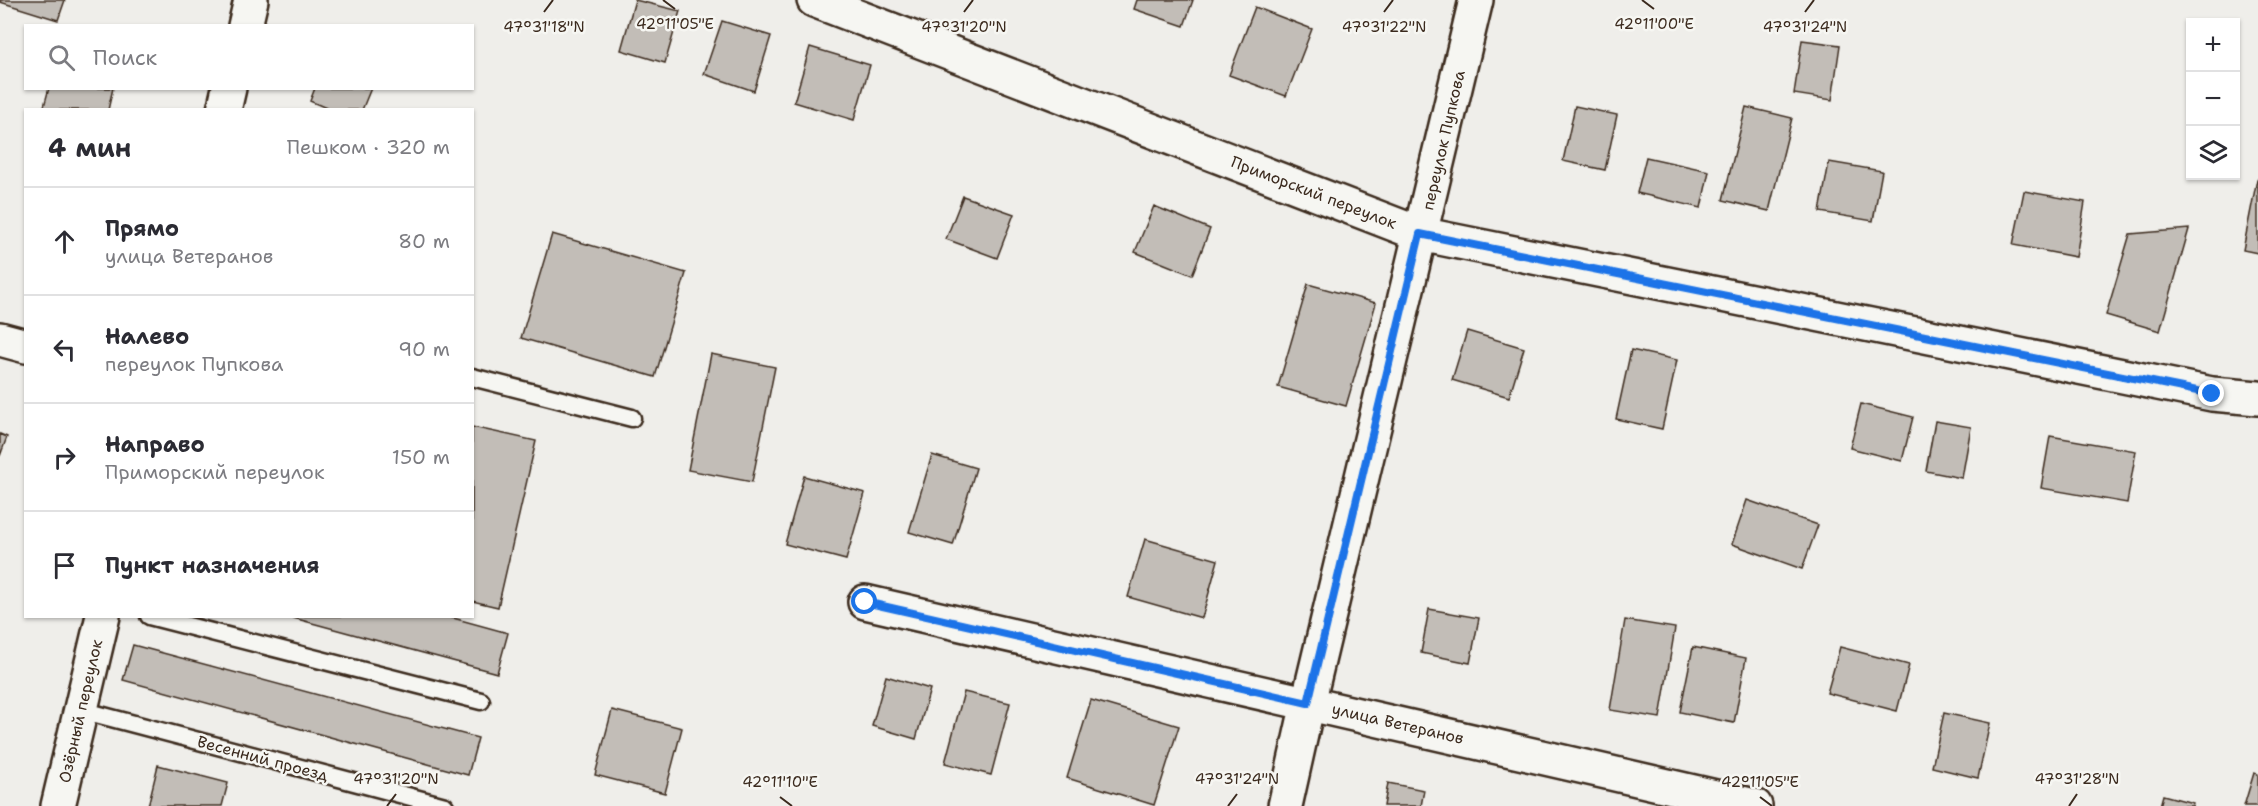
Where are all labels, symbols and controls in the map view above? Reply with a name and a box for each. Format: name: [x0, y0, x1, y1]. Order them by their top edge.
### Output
text: 42°11'05"E: [636, 14, 714, 34]
text: 42°11'00"E: [1614, 14, 1694, 34]
text: 47°31'18"N: [503, 17, 585, 37]
text: 47°31'20"N: [921, 17, 1007, 37]
text: 47°31'22"N: [1342, 17, 1426, 37]
text: 47°31'24"N: [1763, 17, 1847, 37]
map controls: [2186, 18, 2240, 180]
button: +: [2186, 18, 2240, 72]
search box: [24, 24, 474, 90]
icon: search: [45, 41, 78, 74]
text: Поиск: [93, 43, 157, 72]
street label: переулок Пупкова: [1417, 68, 1470, 212]
button: −: [2186, 72, 2240, 126]
button: layers: [2186, 126, 2240, 180]
text: 4 мин: [48, 130, 131, 165]
text: Пешком · 320 m: [287, 134, 450, 160]
street label: Приморский переулок: [1228, 151, 1400, 234]
text: Прямо: [105, 214, 179, 243]
icon: ahead: [48, 225, 81, 258]
text: 80 m: [398, 228, 450, 254]
text: улица Ветеранов: [105, 243, 273, 269]
text: Налево: [105, 322, 189, 351]
icon: left: [48, 333, 81, 366]
text: 90 m: [398, 336, 450, 362]
text: переулок Пупкова: [105, 351, 284, 377]
route end: [2198, 380, 2224, 406]
text: Направо: [105, 430, 205, 459]
icon: right: [48, 441, 81, 474]
text: 150 m: [392, 444, 450, 470]
text: Приморский переулок: [105, 459, 325, 485]
icon: arrive: [48, 549, 81, 582]
text: Пункт назначения: [105, 551, 319, 580]
route start: [851, 588, 877, 614]
street label: Озёрный переулок: [54, 637, 107, 785]
street label: улица Ветеранов: [1330, 698, 1466, 749]
street label: Весенний проезд: [195, 731, 331, 786]
text: 47°31'20"N: [353, 769, 439, 789]
text: 47°31'24"N: [1195, 769, 1279, 789]
text: 47°31'28"N: [2035, 769, 2120, 789]
text: 42°11'10"E: [742, 772, 818, 792]
text: 42°11'05"E: [1721, 772, 1799, 792]

